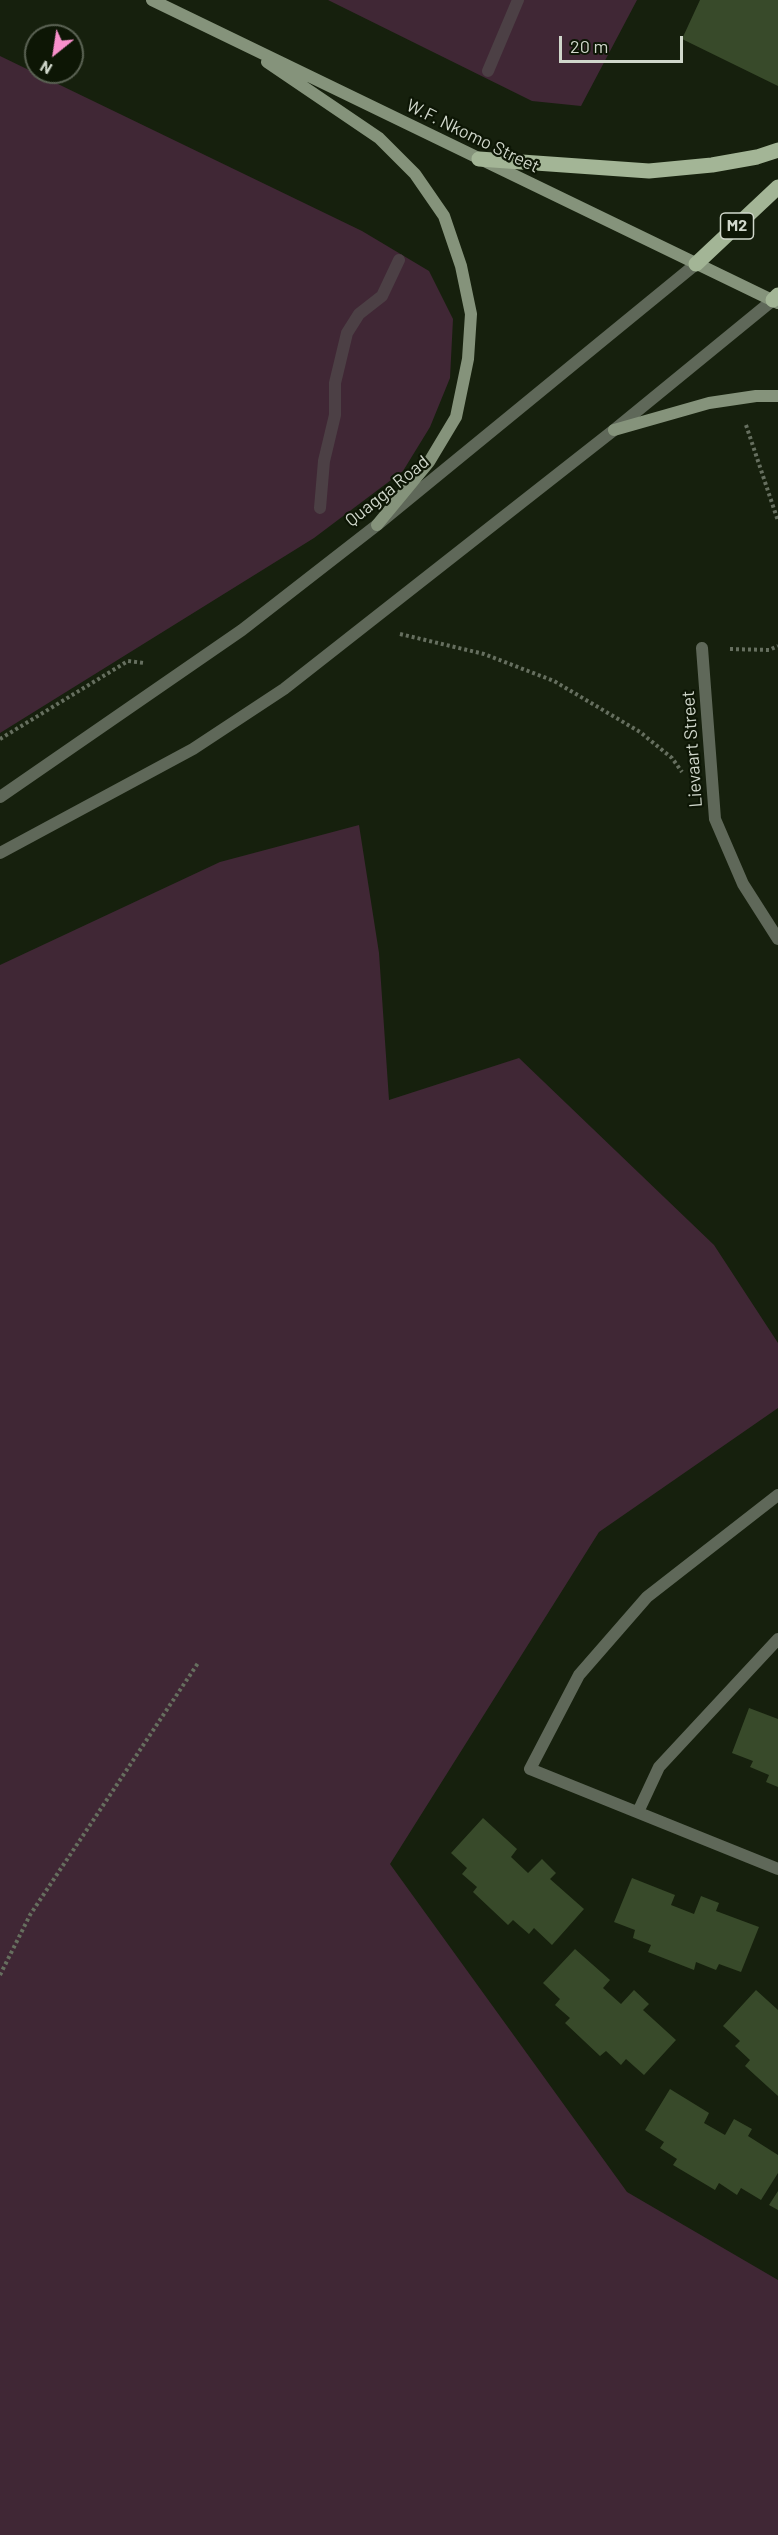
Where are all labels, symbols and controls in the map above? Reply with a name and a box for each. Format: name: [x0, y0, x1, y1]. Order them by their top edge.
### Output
north arrow: [24, 24, 84, 84]
scale bar: [562, 24, 686, 62]
text: 20 m: [570, 35, 608, 57]
text: N: [36, 57, 55, 79]
street label: W.F. Nkomo Street: [403, 94, 543, 178]
road number: M2: [720, 213, 754, 239]
street label: Quagga Road: [341, 451, 433, 531]
street label: Lievaart Street: [677, 690, 707, 808]

